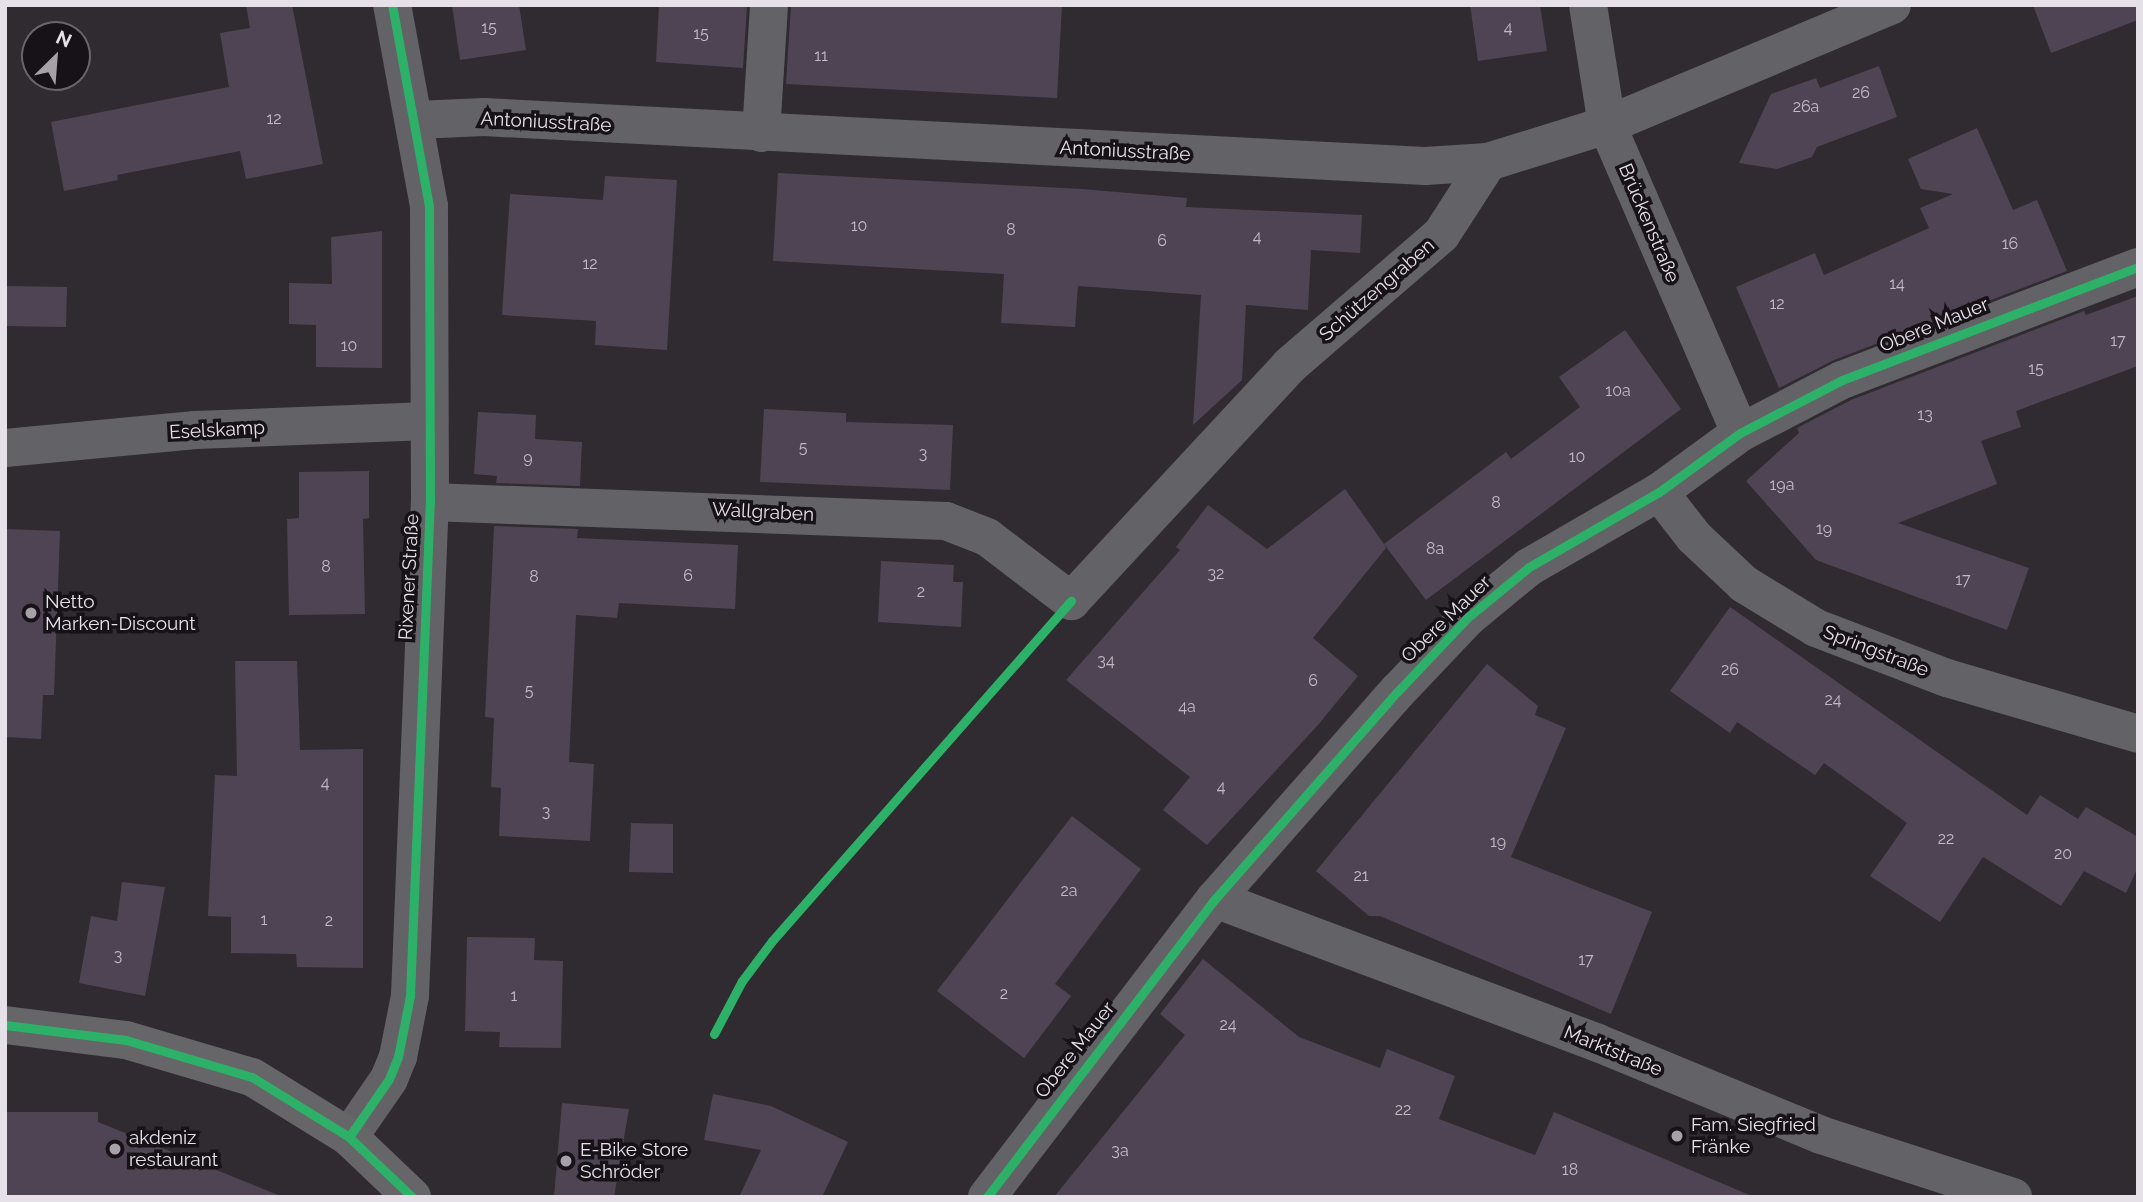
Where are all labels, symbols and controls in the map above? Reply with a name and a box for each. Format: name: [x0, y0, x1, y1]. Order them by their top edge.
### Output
house number: 15: [481, 18, 497, 38]
house number: 4: [1504, 18, 1512, 38]
north arrow: [21, 21, 91, 91]
house number: 15: [693, 24, 709, 44]
text: N: [53, 26, 75, 52]
house number: 11: [814, 46, 828, 66]
house number: 26: [1852, 83, 1870, 103]
house number: 26a: [1793, 97, 1819, 117]
street label: Antoniusstraße: [480, 107, 612, 137]
house number: 12: [266, 109, 282, 129]
street label: Antoniusstraße: [1059, 136, 1191, 166]
street label: Brückenstraße: [1614, 160, 1684, 286]
house number: 10: [851, 216, 867, 236]
house number: 8: [1006, 220, 1016, 240]
house number: 4: [1253, 227, 1261, 247]
house number: 6: [1157, 231, 1167, 251]
street label: Schützengraben: [1315, 234, 1439, 346]
house number: 16: [2002, 234, 2018, 254]
house number: 12: [582, 254, 598, 274]
house number: 14: [1889, 274, 1905, 294]
street label: Obere Mauer: [1876, 293, 1992, 357]
house number: 12: [1769, 294, 1785, 314]
house number: 17: [2110, 331, 2126, 351]
house number: 10: [341, 336, 357, 356]
house number: 15: [2028, 359, 2044, 379]
house number: 10a: [1605, 381, 1631, 401]
house number: 13: [1917, 405, 1933, 425]
street label: Eselskamp: [169, 416, 265, 444]
house number: 5: [799, 438, 807, 458]
house number: 3: [919, 444, 927, 464]
house number: 10: [1569, 447, 1585, 467]
house number: 9: [523, 448, 533, 468]
house number: 19a: [1770, 475, 1794, 495]
house number: 8: [1491, 493, 1501, 513]
street label: Wallgraben: [711, 498, 815, 526]
street label: Rixener Straße: [394, 513, 424, 641]
house number: 19: [1816, 519, 1832, 539]
house number: 8a: [1426, 539, 1444, 559]
house number: 8: [321, 557, 331, 577]
house number: 32: [1208, 564, 1224, 584]
house number: 6: [683, 566, 693, 586]
house number: 8: [529, 567, 539, 587]
house number: 17: [1955, 570, 1971, 590]
street label: Obere Mauer: [1397, 571, 1495, 667]
house number: 2: [917, 582, 925, 602]
place label: Netto Marken-Discount: [45, 591, 196, 635]
marker: Netto Marken-Discount: [23, 605, 39, 621]
street label: Springstraße: [1820, 620, 1932, 682]
house number: 34: [1097, 651, 1115, 671]
house number: 26: [1721, 660, 1739, 680]
house number: 6: [1308, 671, 1318, 691]
house number: 5: [525, 681, 533, 701]
house number: 24: [1824, 690, 1842, 710]
house number: 4a: [1178, 697, 1196, 717]
house number: 4: [321, 773, 329, 793]
house number: 4: [1217, 777, 1225, 797]
house number: 3: [542, 802, 550, 822]
house number: 22: [1938, 829, 1954, 849]
house number: 19: [1490, 832, 1506, 852]
house number: 20: [2054, 844, 2072, 864]
house number: 21: [1353, 866, 1369, 886]
house number: 2a: [1060, 881, 1078, 901]
house number: 1: [261, 910, 267, 930]
house number: 2: [325, 911, 333, 931]
house number: 3: [114, 946, 122, 966]
house number: 17: [1578, 950, 1594, 970]
house number: 2: [1000, 984, 1008, 1004]
house number: 1: [511, 986, 517, 1006]
street label: Obere Mauer: [1030, 997, 1120, 1103]
house number: 24: [1219, 1015, 1237, 1035]
street label: Marktstraße: [1560, 1021, 1666, 1081]
house number: 22: [1395, 1100, 1411, 1120]
place label: Fam. Siegfried Fränke: [1691, 1114, 1816, 1158]
place label: akdeniz restaurant: [129, 1127, 218, 1171]
marker: Fam. Siegfried Fränke: [1669, 1128, 1685, 1144]
place label: E-Bike Store Schröder: [580, 1139, 688, 1183]
marker: akdeniz restaurant: [107, 1141, 123, 1157]
house number: 3a: [1111, 1141, 1129, 1161]
marker: E-Bike Store Schröder: [558, 1153, 574, 1169]
house number: 18: [1562, 1160, 1578, 1180]

